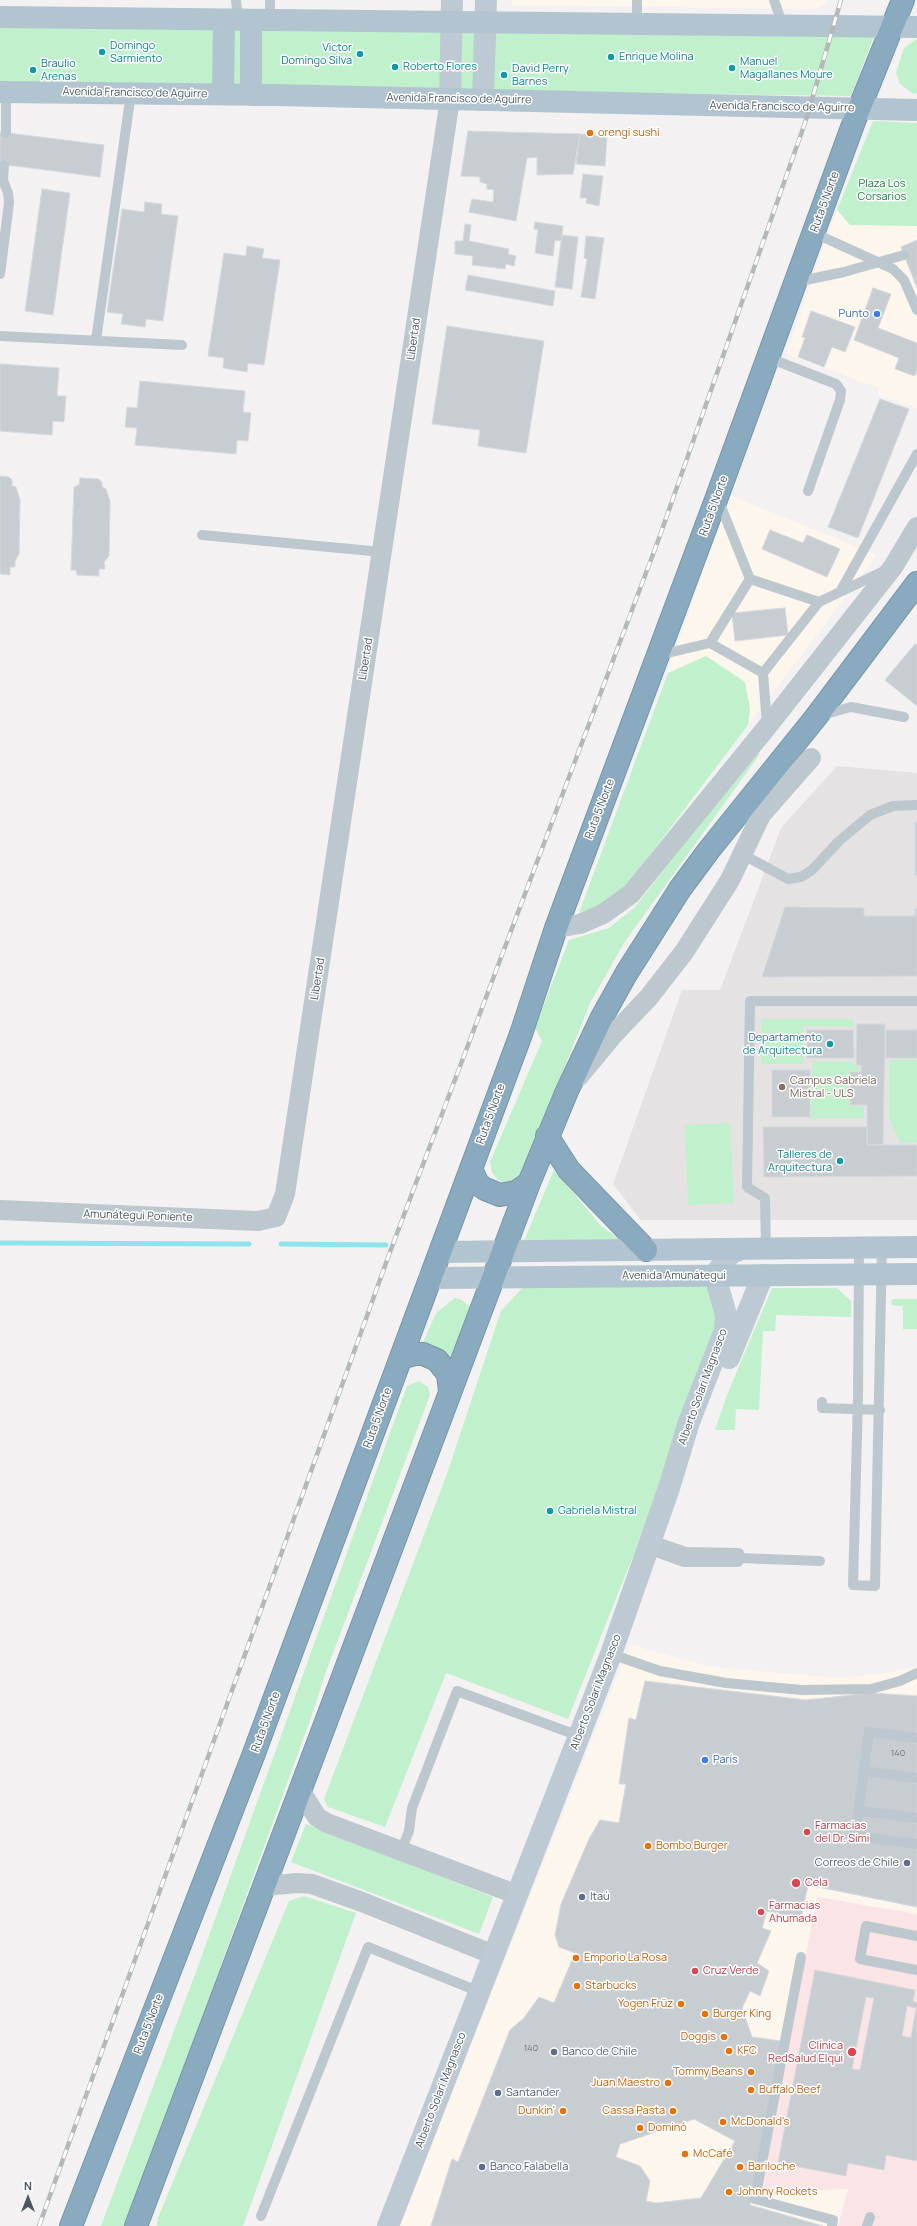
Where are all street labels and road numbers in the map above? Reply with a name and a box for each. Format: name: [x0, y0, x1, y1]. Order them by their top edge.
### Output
street label: Avenida Francisco de Aguirre: [62, 85, 208, 101]
street label: Avenida Francisco de Aguirre: [386, 91, 532, 107]
street label: Avenida Francisco de Aguirre: [709, 99, 855, 115]
street label: Ruta 5 Norte: [808, 170, 842, 234]
street label: Libertad: [405, 317, 423, 361]
street label: Ruta 5 Norte: [697, 474, 731, 538]
street label: Libertad: [356, 637, 376, 681]
street label: Ruta 5 Norte: [582, 777, 618, 841]
street label: Libertad: [308, 957, 328, 1001]
street label: Ruta 5 Norte: [474, 1082, 508, 1146]
street label: Amunátegui Poniente: [83, 1207, 193, 1225]
street label: Avenida Amunátegui: [622, 1269, 726, 1283]
street label: Alberto Solari Magnasco: [676, 1327, 730, 1447]
street label: Ruta 5 Norte: [361, 1386, 395, 1450]
street label: Alberto Solari Magnasco: [568, 1632, 624, 1752]
street label: Ruta 5 Norte: [249, 1690, 283, 1754]
street label: Ruta 5 Norte: [131, 1992, 167, 2056]
street label: Alberto Solari Magnasco: [413, 2030, 469, 2150]

